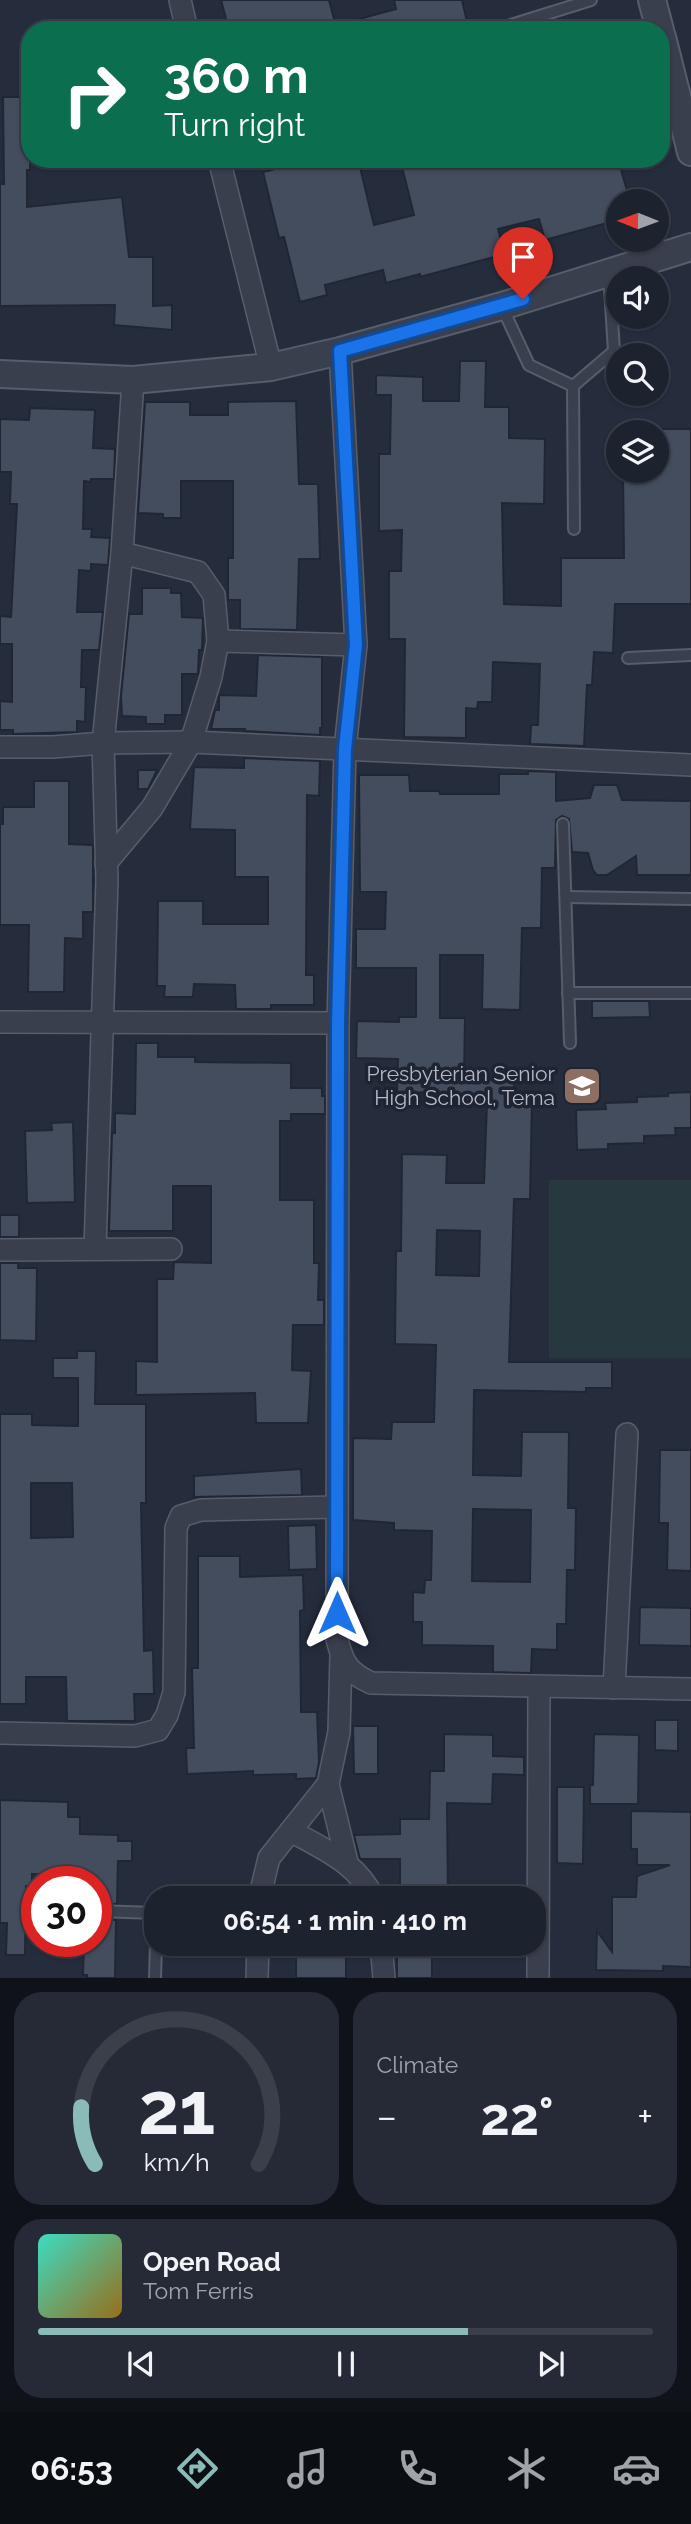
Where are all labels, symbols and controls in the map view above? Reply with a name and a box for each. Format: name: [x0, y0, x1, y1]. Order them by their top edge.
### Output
text: 360 m: [164, 47, 309, 104]
icon: right: [49, 49, 140, 140]
text: Turn right: [164, 106, 305, 143]
north arrow: [606, 189, 668, 252]
map controls: [606, 189, 669, 483]
pin: [493, 227, 553, 299]
icon: arrive: [504, 238, 542, 276]
button: sound: [606, 266, 669, 329]
button: search: [606, 343, 669, 406]
button: layers: [606, 420, 669, 483]
place label: Presbyterian Senior High School, Tema: [367, 1061, 556, 1110]
school or university icon: Presbyterian Senior High School, Tema: [561, 1065, 603, 1107]
position arrow: [300, 1576, 374, 1650]
speed limit sign: 30: [21, 1866, 112, 1957]
text: 06:54 · 1 min · 410 m: [223, 1906, 467, 1936]
text: Climate: [377, 2051, 458, 2078]
text: 21: [138, 2067, 215, 2152]
text: 22°: [481, 2086, 554, 2147]
text: −: [377, 2094, 397, 2139]
text: +: [637, 2094, 653, 2139]
text: km/h: [143, 2147, 209, 2177]
text: Open Road: [143, 2247, 281, 2277]
text: Tom Ferris: [143, 2277, 254, 2304]
icon: previous: [122, 2345, 160, 2383]
icon: pause: [327, 2345, 365, 2383]
icon: next: [532, 2345, 570, 2383]
icon: directions: [173, 2444, 222, 2493]
icon: music: [283, 2444, 332, 2493]
icon: phone: [393, 2444, 442, 2493]
icon: climate: [502, 2444, 551, 2493]
icon: car: [612, 2444, 661, 2493]
text: 06:53: [30, 2450, 113, 2487]

